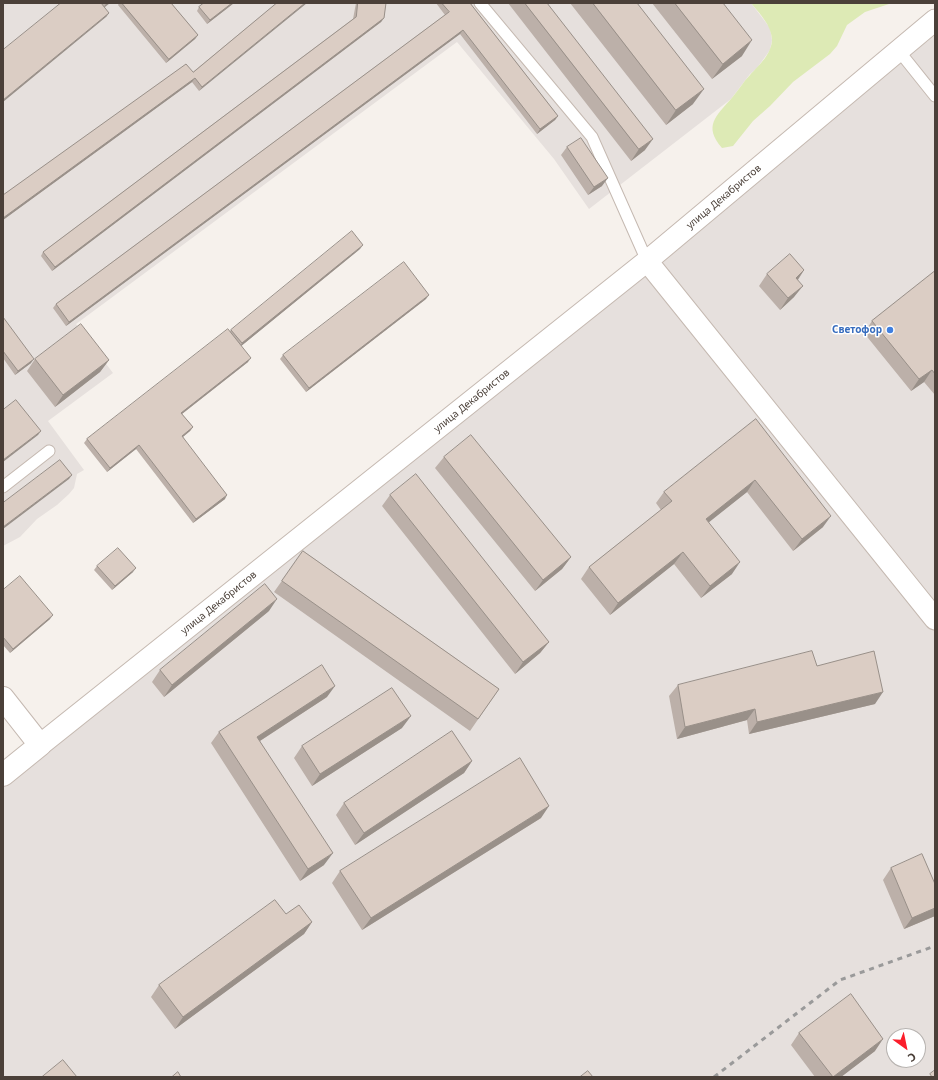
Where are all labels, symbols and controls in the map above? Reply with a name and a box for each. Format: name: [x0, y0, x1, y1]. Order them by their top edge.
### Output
street label: улица Декабристов: [684, 162, 764, 232]
place label: Светофор: [832, 324, 882, 336]
marker: Светофор: [885, 325, 895, 335]
street label: улица Декабристов: [432, 367, 512, 435]
street label: улица Декабристов: [179, 569, 259, 637]
north arrow: [886, 1028, 926, 1068]
text: С: [905, 1049, 919, 1066]

